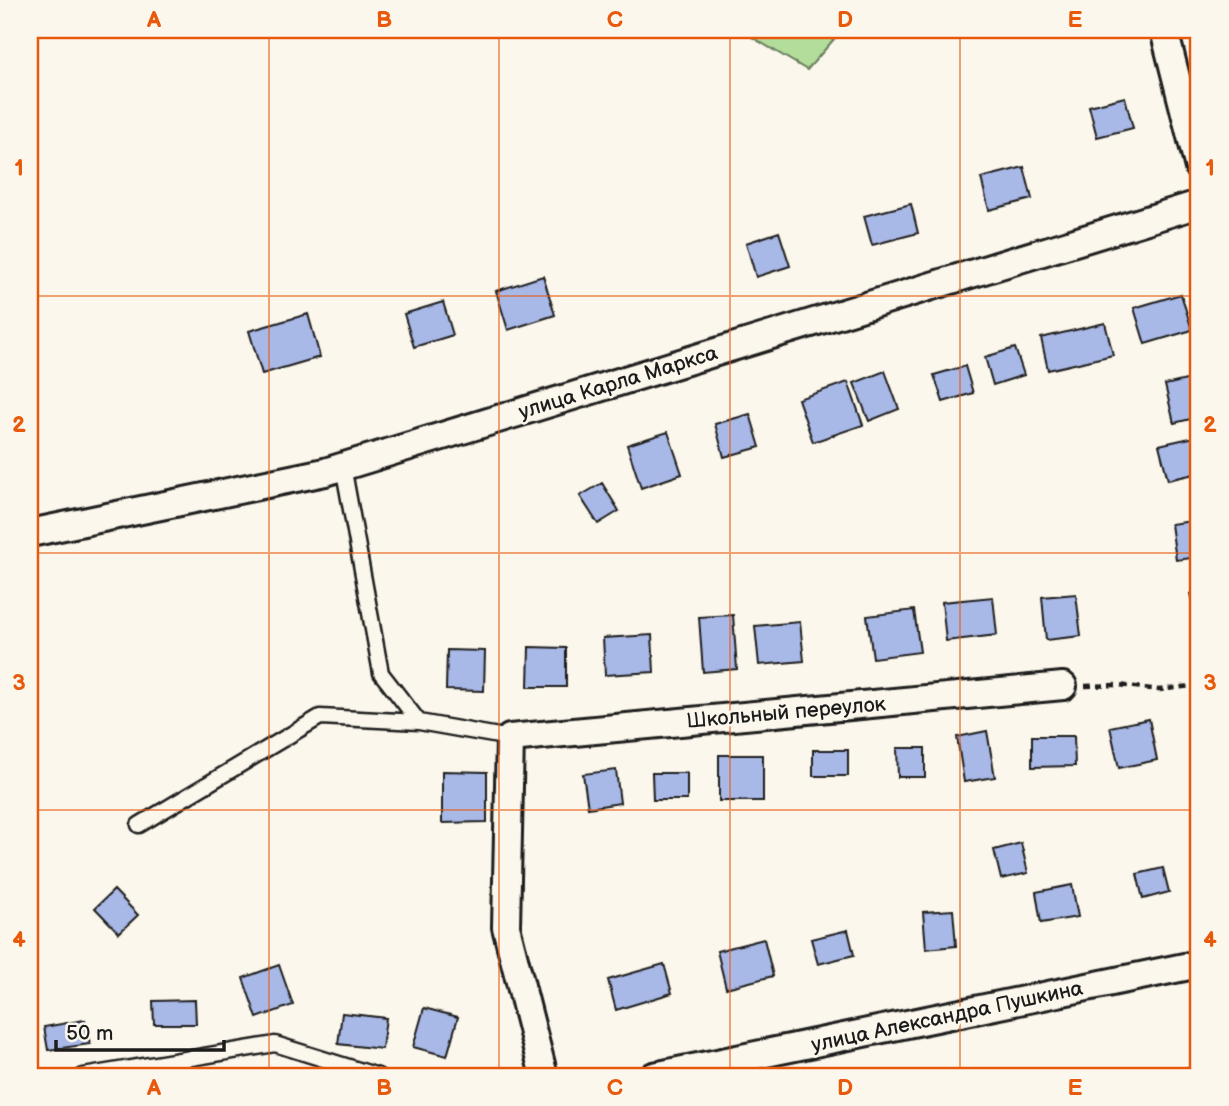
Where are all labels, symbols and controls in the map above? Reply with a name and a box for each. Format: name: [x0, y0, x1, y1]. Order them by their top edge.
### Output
text: A: [146, 6, 162, 34]
text: B: [376, 6, 392, 34]
text: C: [607, 6, 623, 34]
text: D: [837, 6, 853, 34]
text: E: [1068, 6, 1083, 34]
text: 1: [14, 154, 24, 182]
text: 1: [1205, 154, 1215, 182]
street label: улица Карла Маркса: [516, 340, 721, 425]
text: 2: [12, 411, 26, 439]
text: 2: [1203, 411, 1217, 439]
text: 3: [12, 669, 26, 697]
text: 3: [1203, 669, 1217, 697]
street label: Школьный переулок: [685, 691, 887, 734]
text: 4: [12, 926, 26, 954]
text: 4: [1203, 926, 1217, 954]
street label: улица Александра Пушкина: [809, 975, 1086, 1058]
scale bar: [56, 1008, 224, 1052]
text: 50 m: [66, 1021, 113, 1046]
text: A: [146, 1074, 162, 1102]
text: B: [376, 1074, 392, 1102]
text: C: [607, 1074, 623, 1102]
text: D: [837, 1074, 853, 1102]
text: E: [1068, 1074, 1083, 1102]

